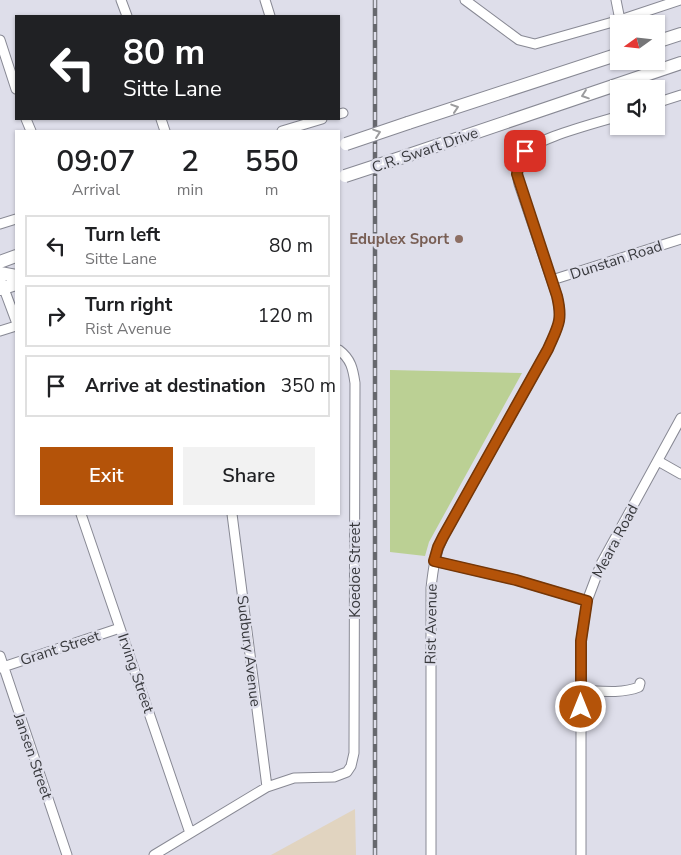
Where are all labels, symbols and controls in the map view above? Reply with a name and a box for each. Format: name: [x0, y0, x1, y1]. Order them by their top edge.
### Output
north arrow: [610, 15, 665, 70]
map controls: [610, 15, 665, 135]
text: 80 m: [123, 29, 205, 76]
icon: left: [40, 35, 105, 100]
text: Sitte Lane: [123, 74, 222, 104]
button: sound: [610, 80, 665, 135]
one-way arrow: [581, 90, 590, 100]
one-way arrow: [450, 103, 458, 113]
street label: C.R. Swart Drive: [369, 122, 481, 178]
one-way arrow: [372, 129, 381, 139]
pin: [504, 130, 546, 172]
icon: arrive: [511, 137, 539, 165]
text: 09:07: [56, 141, 135, 182]
text: 2: [181, 141, 199, 182]
text: 550: [245, 141, 299, 182]
text: Arrival: [72, 179, 120, 201]
text: min: [177, 179, 203, 201]
text: m: [265, 179, 279, 201]
text: Turn left: [85, 222, 160, 248]
place label: Eduplex Sport: [349, 229, 449, 249]
icon: left: [42, 232, 70, 260]
text: 80 m: [269, 233, 313, 259]
marker: Eduplex Sport: [453, 233, 465, 245]
street label: Dunstan Road: [567, 236, 665, 284]
text: Sitte Lane: [85, 248, 157, 270]
text: Turn right: [85, 292, 172, 318]
icon: right: [42, 302, 70, 330]
text: 120 m: [258, 303, 313, 329]
text: Rist Avenue: [85, 318, 171, 340]
icon: arrive: [42, 372, 70, 400]
text: Arrive at destination: [85, 373, 266, 399]
text: 350 m: [281, 373, 336, 399]
button: Exit: [40, 447, 173, 505]
button: Share: [183, 447, 315, 505]
street label: Meara Road: [587, 501, 643, 581]
street label: Koedoe Street: [345, 522, 365, 618]
street label: Rist Avenue: [420, 583, 442, 665]
street label: Sudbury Avenue: [232, 594, 266, 708]
street label: Grant Street: [18, 625, 103, 670]
street label: Irving Street: [113, 631, 159, 716]
position arrow: [554, 680, 606, 732]
street label: Jansen Street: [9, 709, 57, 802]

